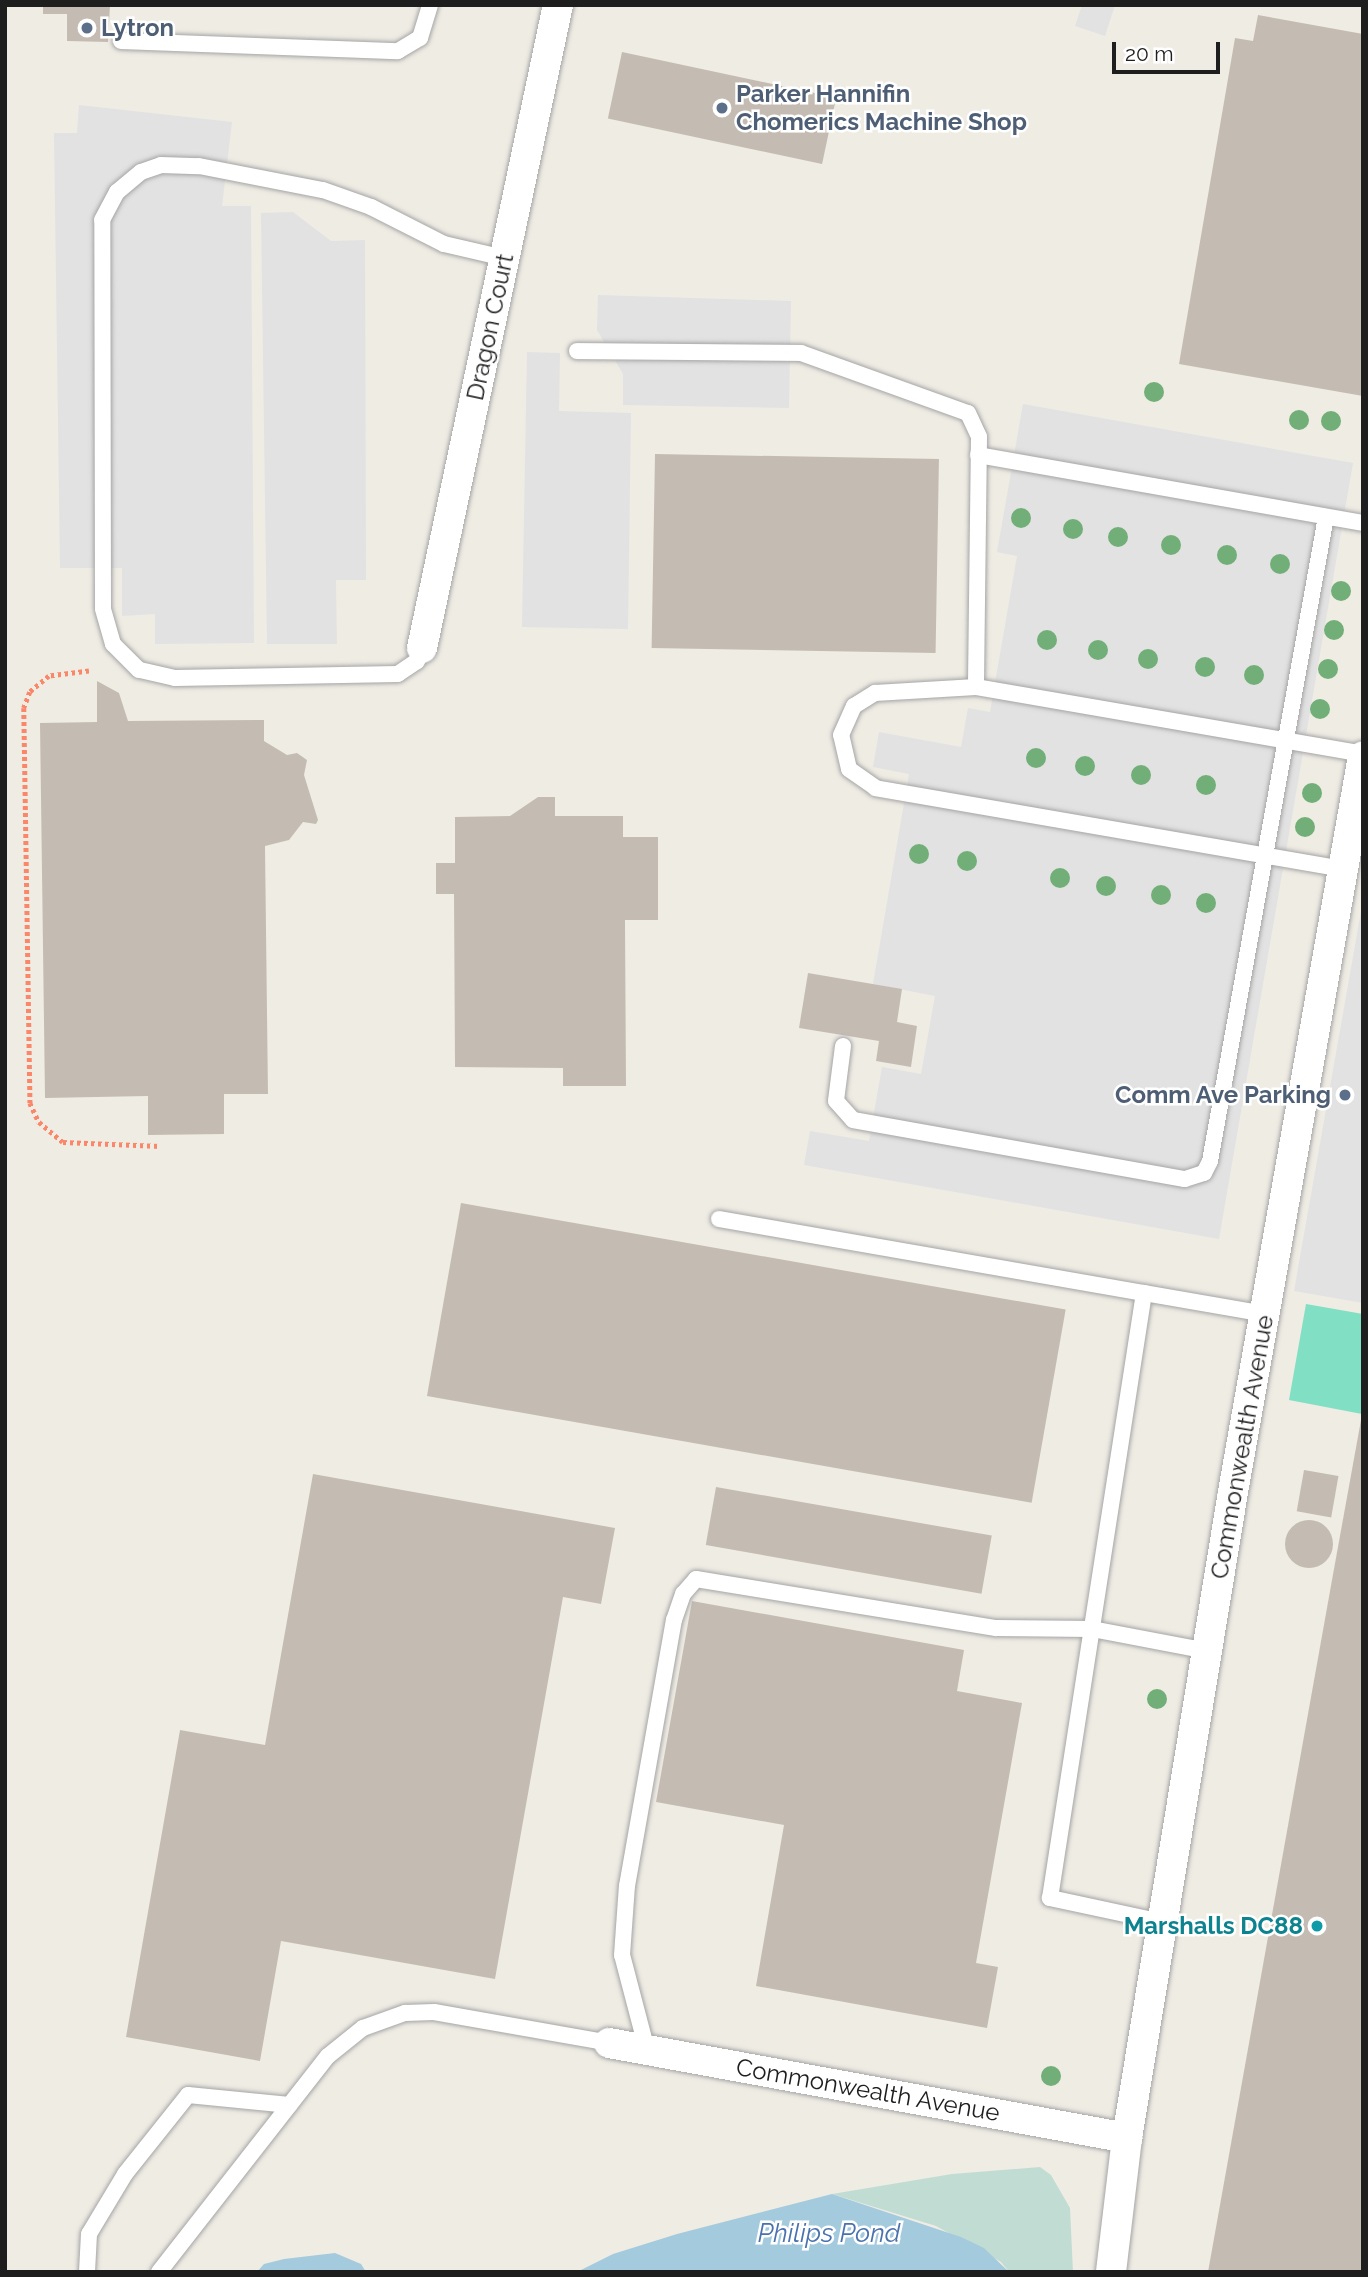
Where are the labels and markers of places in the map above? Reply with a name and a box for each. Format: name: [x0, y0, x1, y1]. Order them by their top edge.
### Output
place label: Lytron: [101, 14, 174, 42]
marker: Lytron: [79, 20, 95, 36]
place label: Parker Hannifin Chomerics Machine Shop: [736, 80, 1027, 136]
marker: Parker Hannifin Chomerics Machine Shop: [714, 100, 730, 116]
place label: Comm Ave Parking: [1114, 1081, 1331, 1109]
marker: Comm Ave Parking: [1337, 1087, 1353, 1103]
place label: Marshalls DC88: [1124, 1912, 1303, 1940]
marker: Marshalls DC88: [1309, 1918, 1325, 1934]

